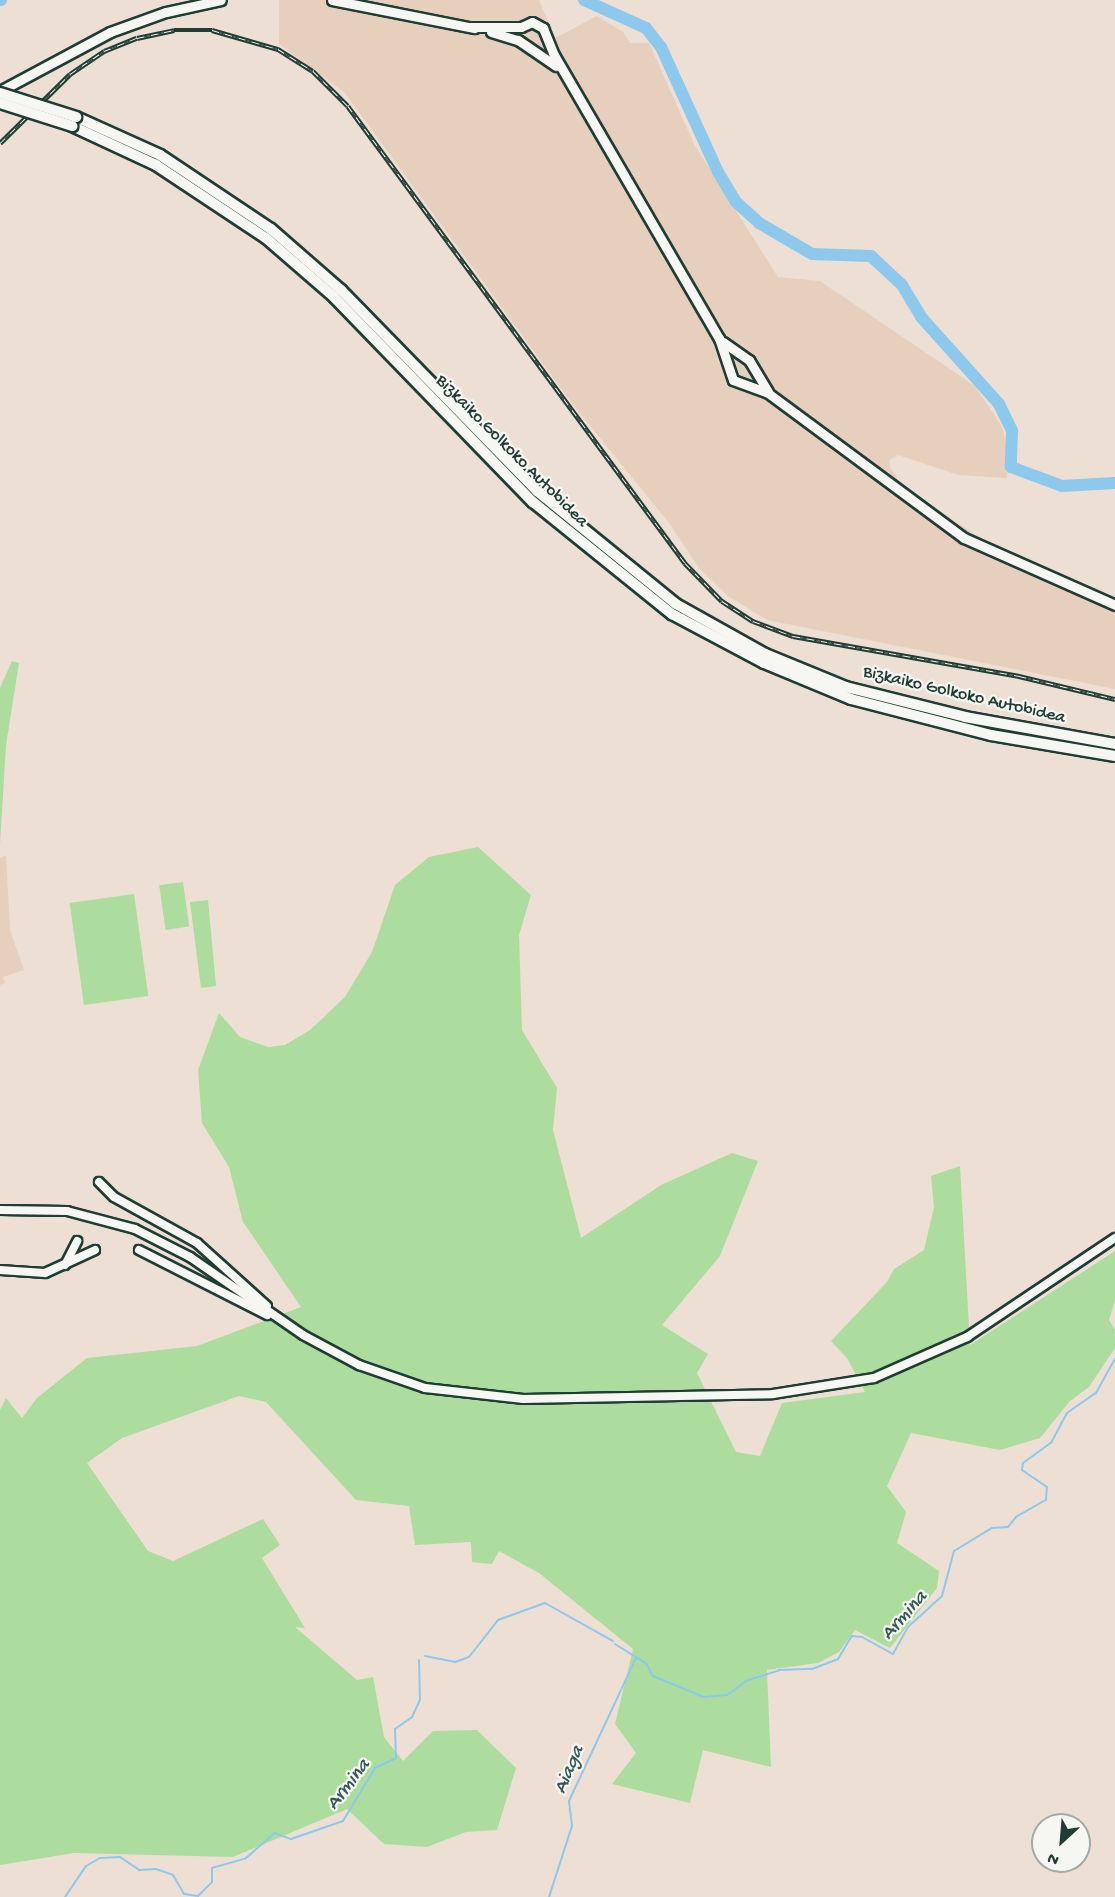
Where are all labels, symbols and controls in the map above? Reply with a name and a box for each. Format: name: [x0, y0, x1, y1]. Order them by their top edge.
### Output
street label: Bizkaiko Golkoko Autobidea: [430, 371, 592, 533]
street label: Bizkaiko Golkoko Autobidea: [861, 662, 1067, 730]
water label: Armina: [877, 1586, 933, 1646]
water label: Aiaga: [549, 1742, 591, 1798]
water label: Armina: [322, 1755, 376, 1815]
north arrow: [1031, 1813, 1091, 1873]
text: N: [1045, 1847, 1063, 1869]

